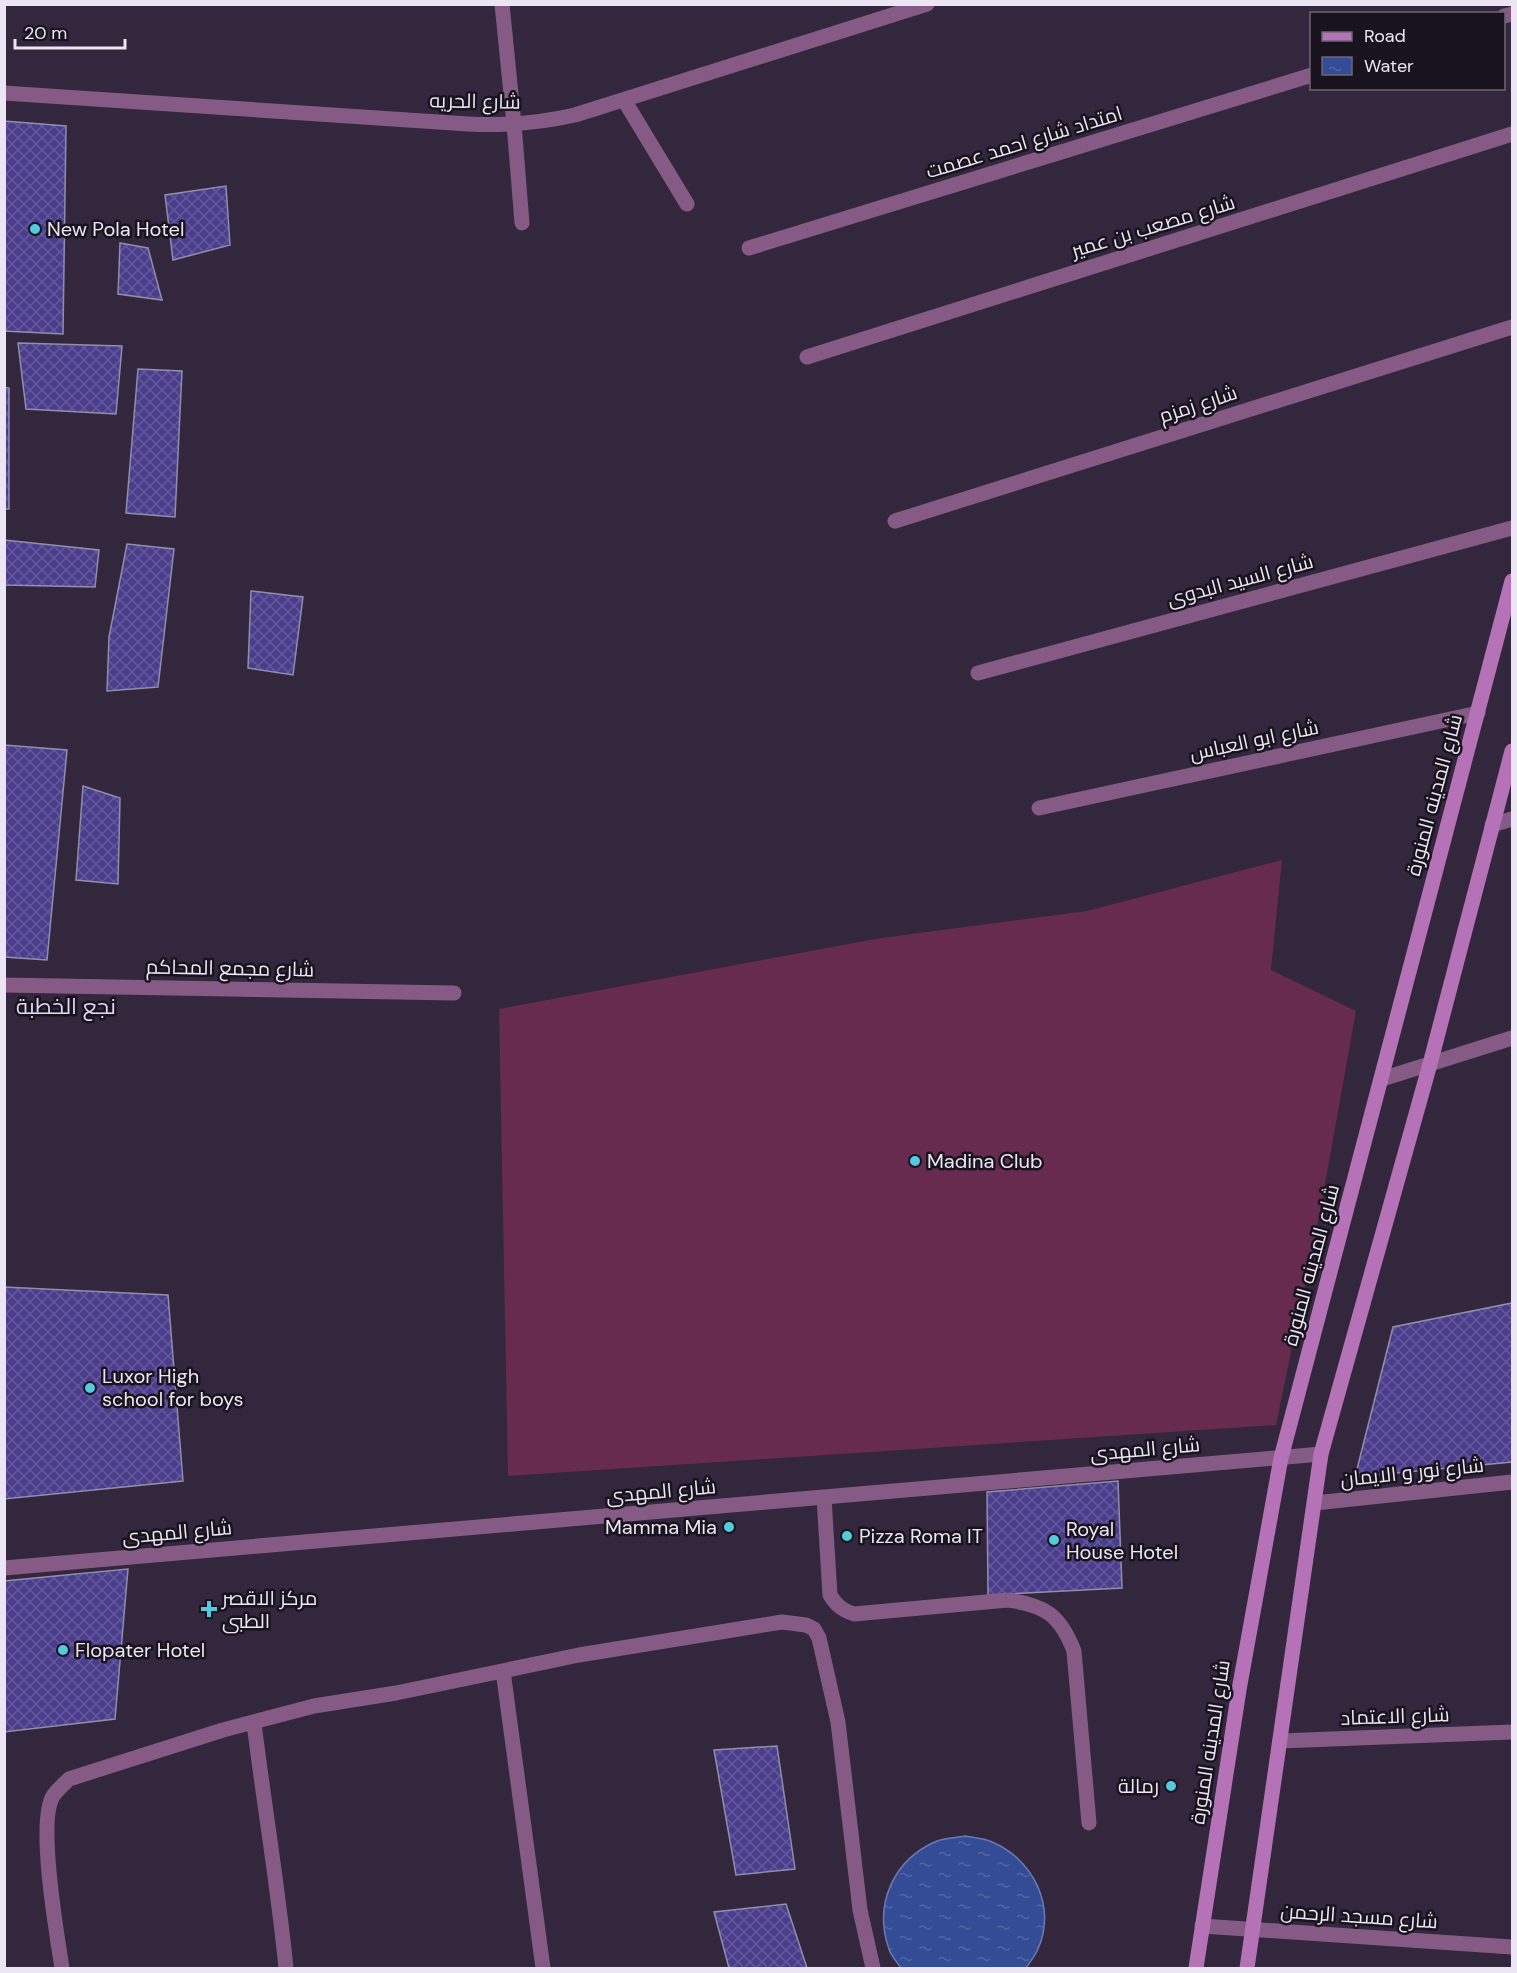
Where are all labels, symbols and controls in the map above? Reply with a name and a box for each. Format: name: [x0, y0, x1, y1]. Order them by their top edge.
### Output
scale bar: [15, 12, 124, 50]
legend: [1310, 12, 1505, 90]
text: 20 m: [24, 21, 67, 45]
text: Road: [1364, 24, 1406, 48]
text: Water: [1364, 54, 1414, 78]
street label: شارع الحريه: [429, 87, 521, 116]
street label: امتداد شارع احمد عصمت: [923, 100, 1126, 185]
street label: شارع مصعب بن عمير: [1067, 189, 1238, 265]
place label: New Pola Hotel: [47, 216, 184, 242]
marker: New Pola Hotel: [28, 222, 42, 236]
street label: شارع زمزم: [1156, 379, 1241, 430]
street label: شارع السيد البدوى: [1164, 548, 1316, 613]
street label: شارع المدينه المنورة: [1400, 711, 1469, 879]
street label: شارع ابو العباس: [1187, 714, 1321, 767]
street label: شارع مجمع المحاكم: [146, 954, 314, 983]
district label: نجع الخطبة: [16, 992, 116, 1021]
place label: Madina Club: [927, 1148, 1043, 1174]
marker: Madina Club: [908, 1154, 922, 1168]
street label: شارع المدينه المنورة: [1277, 1181, 1346, 1349]
place label: Luxor High school for boys: [102, 1363, 244, 1412]
marker: Luxor High school for boys: [83, 1381, 97, 1395]
street label: شارع المهدى: [1089, 1431, 1201, 1468]
street label: شارع نور و الايمان: [1339, 1452, 1485, 1493]
street label: شارع المهدى: [605, 1473, 717, 1510]
street label: شارع المهدى: [121, 1514, 233, 1551]
place label: Mamma Mia: [605, 1514, 717, 1540]
place label: Royal House Hotel: [1066, 1516, 1178, 1565]
marker: Mamma Mia: [722, 1520, 736, 1534]
place label: Pizza Roma IT: [859, 1523, 983, 1549]
marker: Pizza Roma IT: [840, 1529, 854, 1543]
marker: Royal House Hotel: [1047, 1533, 1061, 1547]
place label: مركز الاقصر الطبى: [221, 1585, 317, 1634]
marker: مركز الاقصر الطبى: [200, 1600, 218, 1618]
place label: Flopater Hotel: [75, 1637, 205, 1663]
marker: Flopater Hotel: [56, 1643, 70, 1657]
street label: شارع المدينه المنورة: [1184, 1658, 1237, 1826]
street label: شارع الاعتماد: [1340, 1701, 1450, 1732]
place label: رمالة: [1118, 1773, 1159, 1799]
marker: رمالة: [1164, 1779, 1178, 1793]
street label: شارع مسجد الرحمن: [1279, 1898, 1439, 1935]

